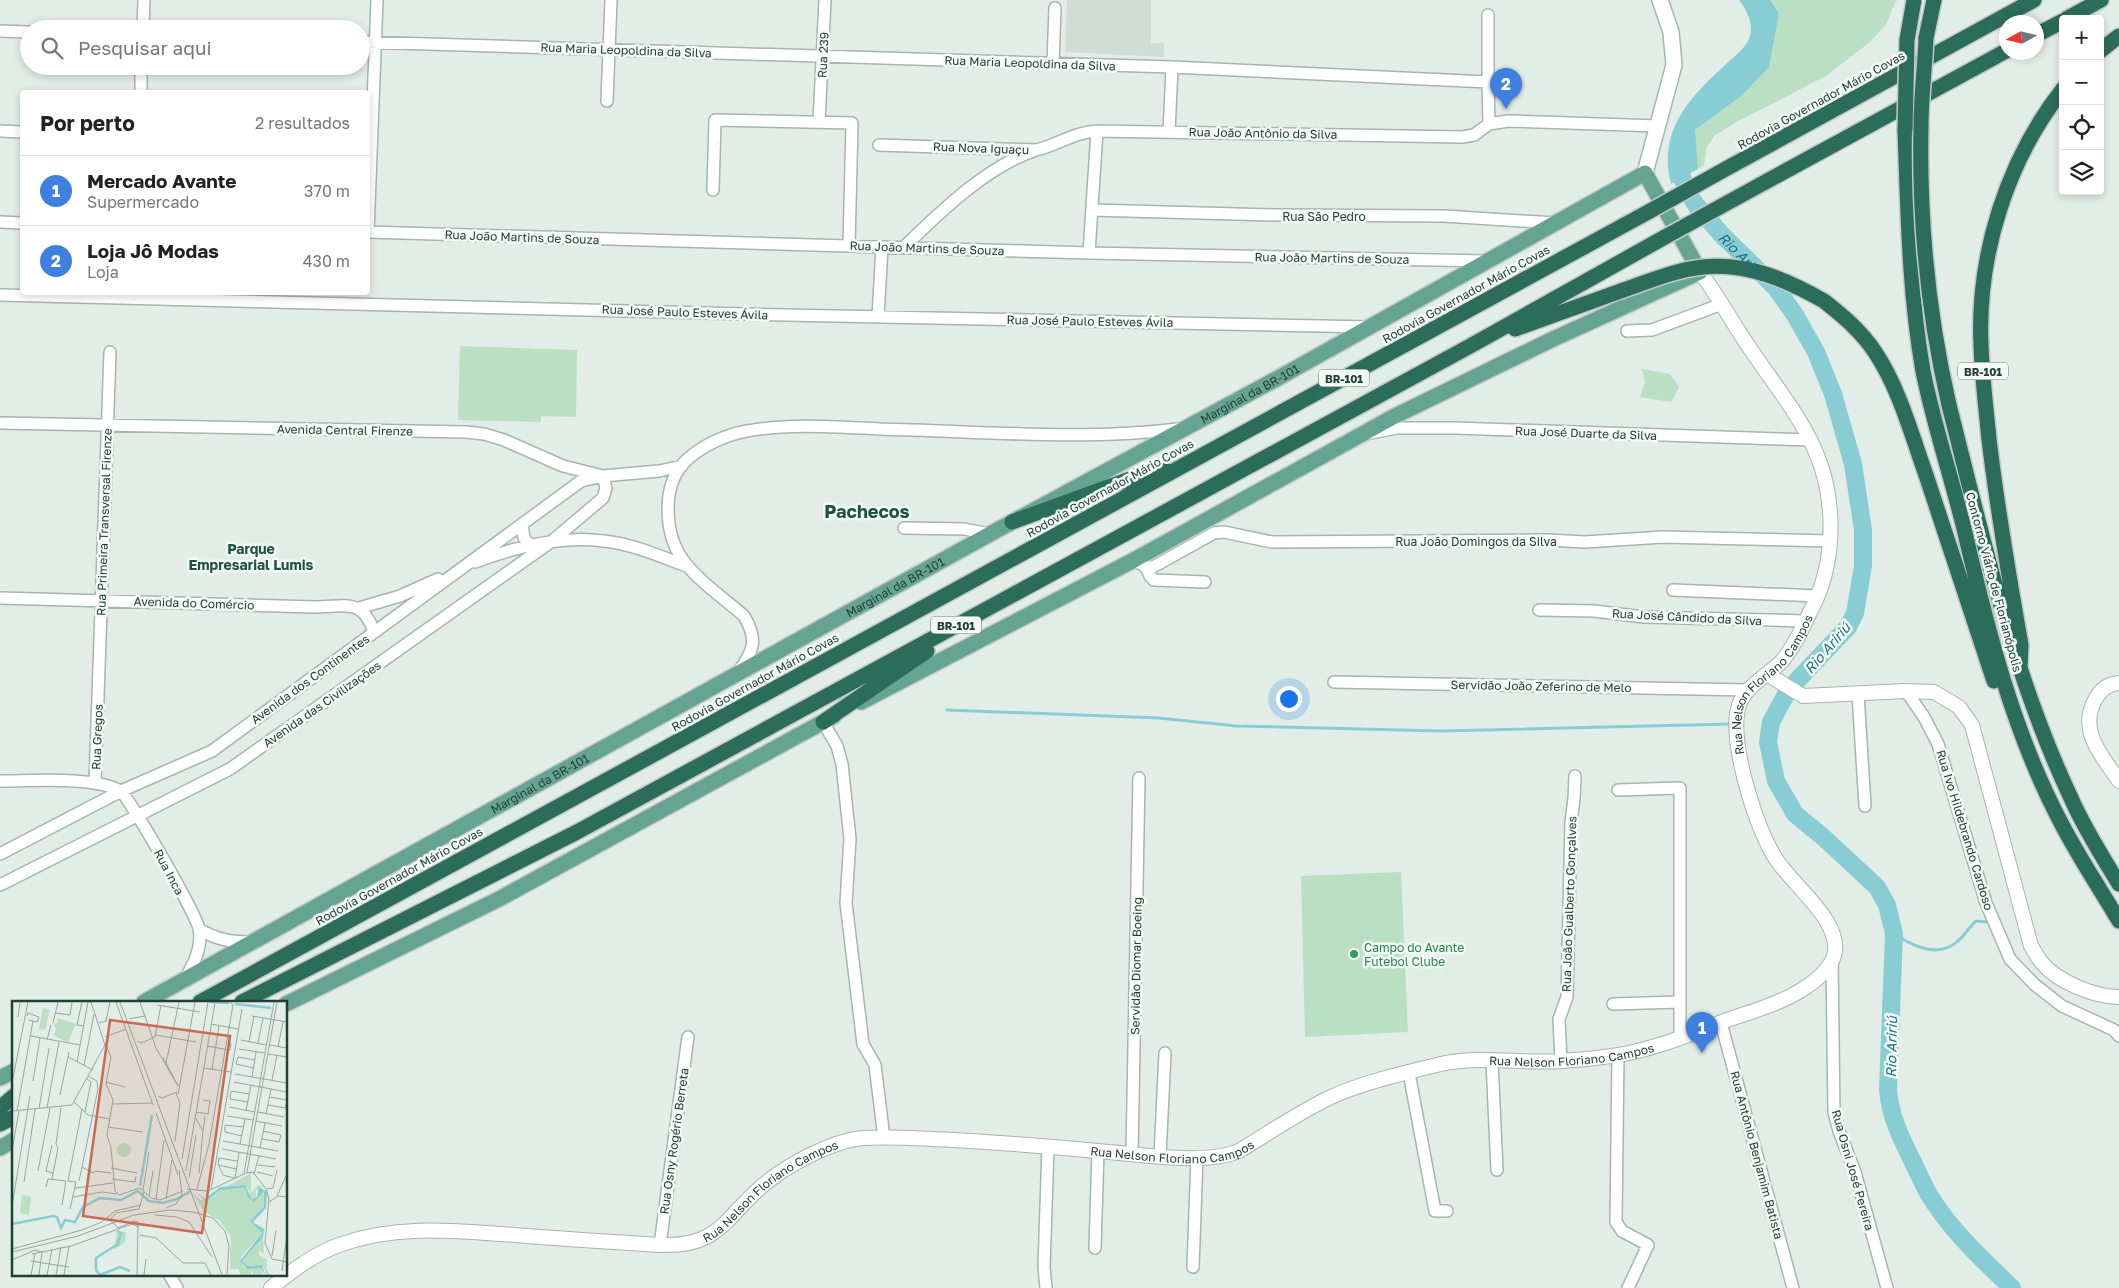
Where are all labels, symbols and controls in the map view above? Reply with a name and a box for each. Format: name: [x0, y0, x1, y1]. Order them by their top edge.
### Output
north arrow: [1999, 15, 2044, 60]
map controls: [2059, 15, 2104, 195]
button: +: [2059, 15, 2104, 60]
search box: [20, 20, 370, 75]
street label: Rua 239: [814, 32, 832, 78]
icon: search: [38, 34, 66, 62]
text: Pesquisar aqui: [78, 36, 212, 59]
street label: Rua Maria Leopoldina da Silva: [540, 40, 712, 60]
street label: Rodovia Governador Mário Covas: [1735, 48, 1907, 152]
street label: Rua Maria Leopoldina da Silva: [944, 53, 1116, 73]
button: −: [2059, 60, 2104, 105]
pin: 2: [1490, 68, 1522, 109]
button: locate: [2059, 105, 2104, 150]
text: Por perto: [40, 110, 135, 136]
text: 2 resultados: [255, 113, 350, 133]
street label: Rua João Antônio da Silva: [1189, 124, 1337, 142]
street label: Rua Nova Iguaçu: [933, 139, 1029, 157]
button: layers: [2059, 150, 2104, 195]
text: Mercado Avante: [87, 169, 237, 192]
text: 1: [52, 181, 60, 201]
text: 370 m: [304, 181, 350, 201]
text: Supermercado: [87, 192, 199, 212]
street label: Rua São Pedro: [1282, 209, 1366, 224]
street label: Rua João Martins de Souza: [444, 227, 600, 247]
water label: Rio Aririú: [1715, 228, 1772, 285]
street label: Rua João Martins de Souza: [849, 238, 1005, 258]
text: Loja Jô Modas: [87, 239, 219, 262]
street label: Rodovia Governador Mário Covas: [1380, 242, 1552, 346]
street label: Rua João Martins de Souza: [1254, 249, 1410, 267]
text: 2: [51, 251, 61, 271]
text: 430 m: [303, 251, 350, 271]
text: Loja: [87, 262, 119, 282]
street label: Rua José Paulo Esteves Ávila: [601, 302, 769, 322]
street label: Rua José Paulo Esteves Ávila: [1007, 312, 1173, 330]
street label: Marginal da BR-101: [1197, 360, 1302, 426]
road number: BR-101: [1958, 362, 2008, 380]
road number: BR-101: [1319, 369, 1369, 386]
street label: Avenida Central Firenze: [277, 421, 413, 439]
street label: Rua José Duarte da Silva: [1515, 423, 1657, 443]
street label: Rua Primeira Transversal Firenze: [93, 428, 115, 616]
street label: Rodovia Governador Mário Covas: [1024, 436, 1196, 540]
street label: Contorno Viário de Florianópolis: [1963, 490, 2025, 674]
district label: Pachecos: [824, 500, 910, 522]
street label: Rua João Domingos da Silva: [1395, 534, 1557, 549]
district label: Parque Empresarial Lumis: [189, 540, 314, 573]
street label: Marginal da BR-101: [843, 553, 947, 620]
street label: Avenida do Comércio: [133, 593, 255, 613]
street label: Rua José Cândido da Silva: [1611, 606, 1763, 628]
street label: Rua Nelson Floriano Campos: [1729, 612, 1815, 756]
road number: BR-101: [931, 616, 981, 634]
water label: Rio Aririú: [1800, 618, 1855, 677]
street label: Rodovia Governador Mário Covas: [669, 630, 841, 734]
street label: Avenida dos Continentes: [248, 631, 372, 727]
street label: Avenida das Civilizações: [260, 658, 384, 750]
street label: Servidão João Zeferino de Melo: [1450, 677, 1632, 695]
your location: [1276, 686, 1302, 712]
street label: Rua Gregos: [88, 704, 106, 770]
street label: Rua Ivo Hildebrando Cardoso: [1933, 748, 1997, 912]
street label: Marginal da BR-101: [488, 750, 592, 816]
street label: Rua João Gualberto Gonçalves: [1558, 816, 1580, 992]
street label: Rodovia Governador Mário Covas: [313, 824, 485, 928]
street label: Rua Inca: [151, 847, 187, 897]
street label: Servidão Diomar Boeing: [1127, 897, 1145, 1035]
place label: Campo do Avante Futebol Clube: [1364, 940, 1464, 969]
marker: Campo do Avante Futebol Clube: [1348, 948, 1360, 960]
inset map: [12, 1001, 288, 1276]
pin: 1: [1686, 1012, 1718, 1053]
water label: Rio Aririú: [1882, 1015, 1900, 1078]
street label: Rua Nelson Floriano Campos: [1489, 1039, 1656, 1069]
street label: Rua Osny Rogério Berreta: [656, 1067, 692, 1215]
street label: Rua Antônio Benjamim Batista: [1727, 1069, 1787, 1241]
street label: Rua Osni José Pereira: [1829, 1108, 1877, 1232]
street label: Rua Nelson Floriano Campos: [1090, 1136, 1256, 1166]
street label: Rua Nelson Floriano Campos: [700, 1137, 840, 1245]

